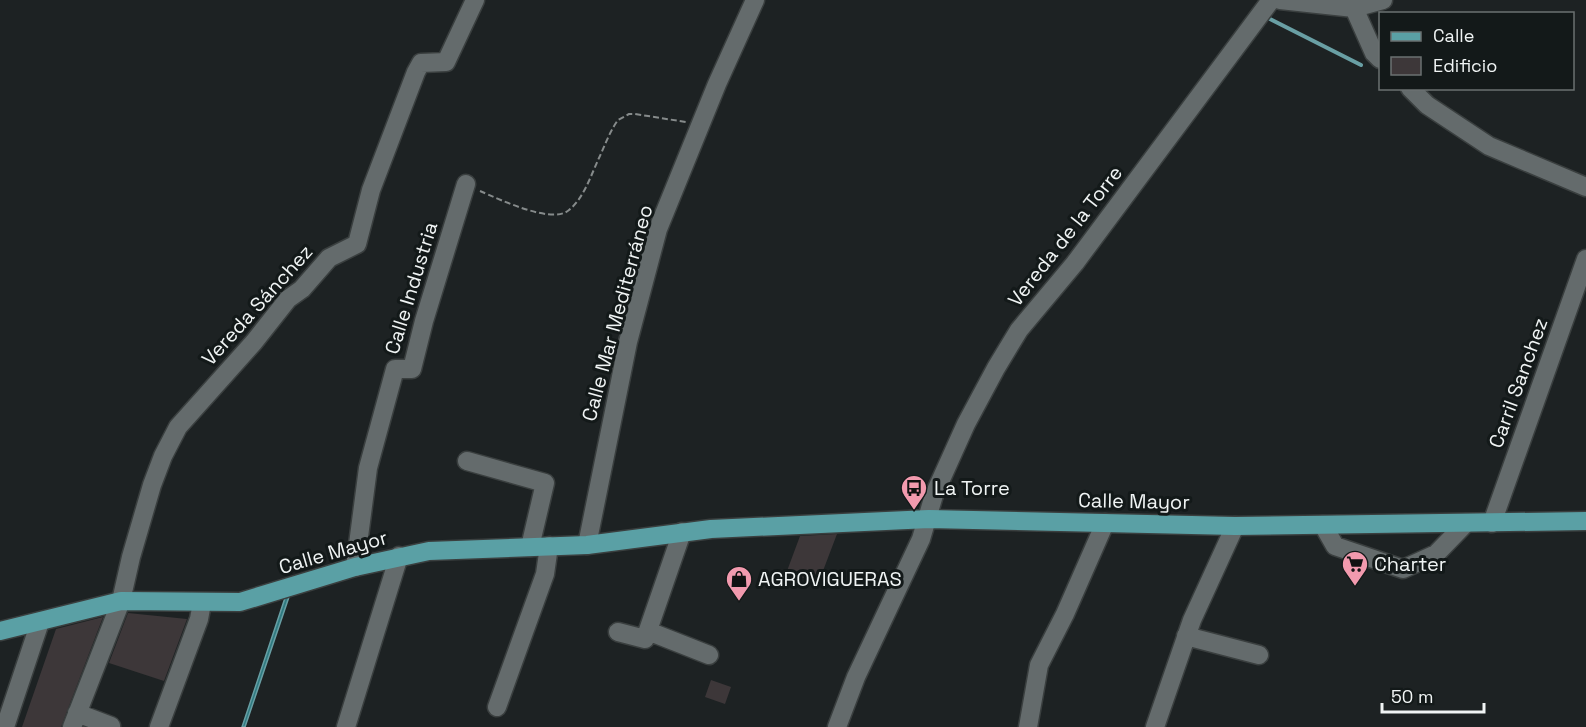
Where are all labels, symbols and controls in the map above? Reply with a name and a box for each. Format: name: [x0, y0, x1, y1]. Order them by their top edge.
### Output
legend: [1379, 12, 1574, 90]
text: Calle: [1433, 24, 1474, 47]
text: Edificio: [1433, 54, 1497, 77]
street label: Vereda de la Torre: [1002, 160, 1128, 312]
street label: Calle Mar Mediterráneo: [576, 202, 658, 424]
street label: Calle Industria: [379, 219, 443, 357]
street label: Vereda Sánchez: [196, 239, 318, 371]
street label: Carril Sanchez: [1482, 314, 1554, 452]
bus stop icon: La Torre: [899, 473, 929, 511]
place label: La Torre: [934, 475, 1010, 501]
street label: Calle Mayor: [1078, 487, 1190, 515]
street label: Calle Mayor: [276, 524, 390, 580]
supermarket icon: Charter: [1340, 549, 1370, 587]
place label: Charter: [1374, 551, 1446, 577]
shop icon: AGROVIGUERAS: [724, 564, 754, 602]
place label: AGROVIGUERAS: [758, 566, 902, 592]
scale bar: [1382, 676, 1484, 714]
text: 50 m: [1391, 685, 1433, 708]

